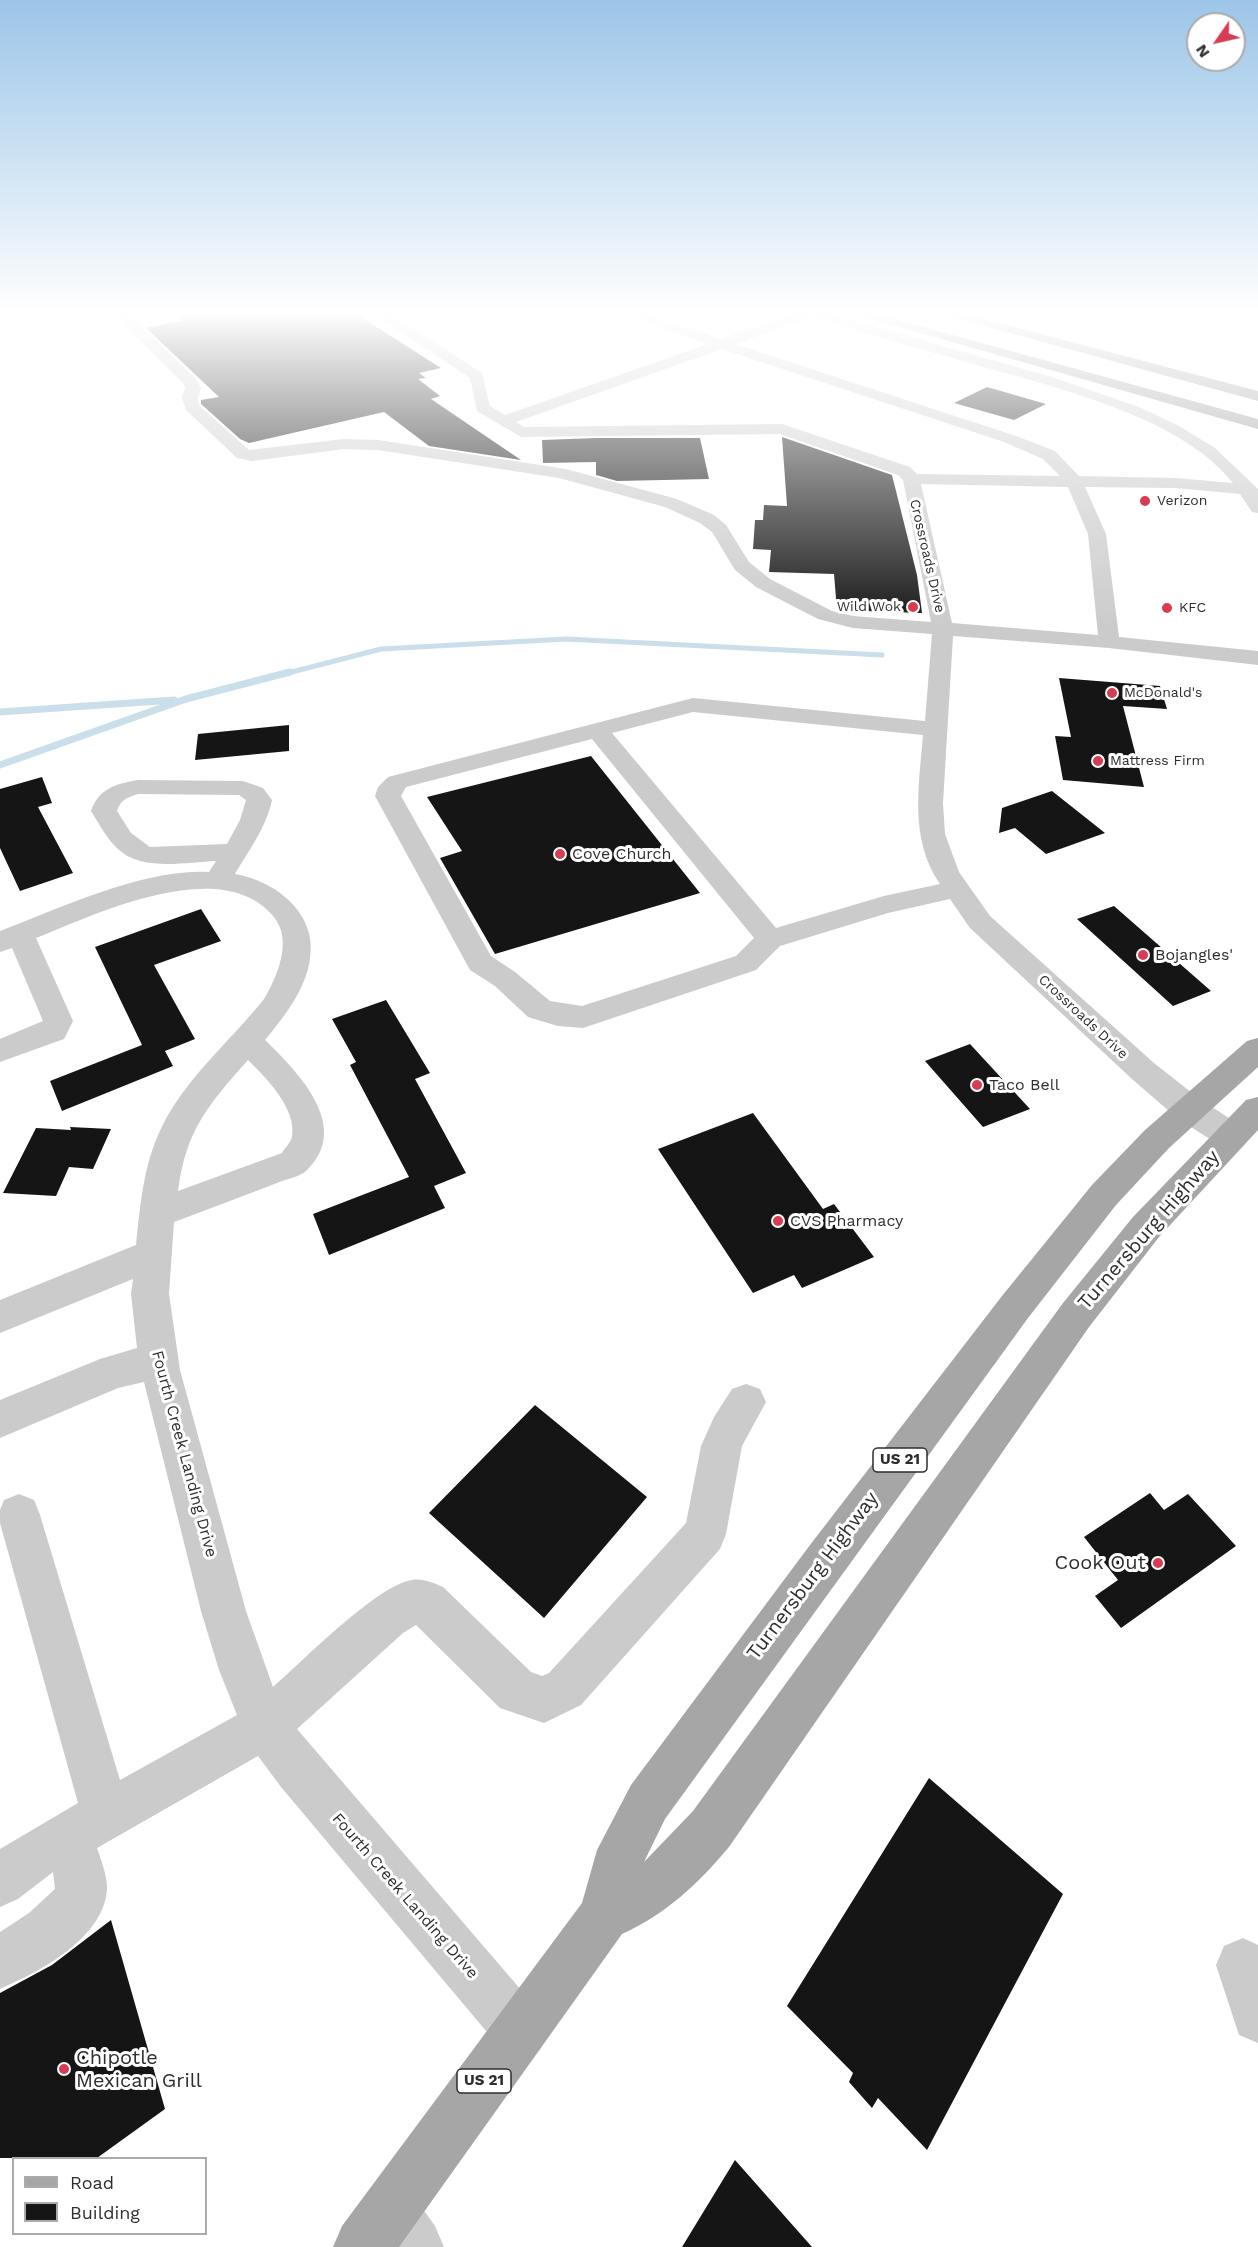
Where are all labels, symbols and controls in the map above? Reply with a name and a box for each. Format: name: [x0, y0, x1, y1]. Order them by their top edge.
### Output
north arrow: [1186, 12, 1246, 72]
text: N: [1191, 41, 1214, 61]
place label: Verizon: [1157, 493, 1207, 509]
marker: Verizon: [1138, 494, 1152, 508]
street label: Crossroads Drive: [906, 498, 948, 614]
place label: Wild Wok: [837, 599, 901, 615]
marker: Wild Wok: [906, 600, 920, 614]
place label: KFC: [1179, 600, 1206, 616]
marker: KFC: [1160, 601, 1174, 615]
place label: McDonald's: [1124, 685, 1202, 701]
marker: McDonald's: [1105, 686, 1119, 700]
place label: Mattress Firm: [1110, 753, 1205, 769]
marker: Mattress Firm: [1091, 754, 1105, 768]
place label: Cove Church: [572, 844, 671, 864]
marker: Cove Church: [553, 847, 567, 861]
place label: Bojangles': [1155, 945, 1233, 965]
marker: Bojangles': [1136, 948, 1150, 962]
street label: Crossroads Drive: [1035, 971, 1131, 1063]
place label: Taco Bell: [989, 1075, 1060, 1095]
marker: Taco Bell: [970, 1078, 984, 1092]
street label: Turnersburg Highway: [1073, 1145, 1225, 1315]
place label: CVS Pharmacy: [790, 1211, 903, 1231]
marker: CVS Pharmacy: [771, 1214, 785, 1228]
street label: Fourth Creek Landing Drive: [147, 1349, 221, 1559]
road number: US 21: [873, 1448, 927, 1472]
street label: Turnersburg Highway: [742, 1487, 884, 1665]
place label: Cook Out: [1054, 1551, 1146, 1575]
marker: Cook Out: [1151, 1556, 1165, 1570]
street label: Fourth Creek Landing Drive: [328, 1809, 482, 1983]
place label: Chipotle Mexican Grill: [76, 2046, 202, 2093]
marker: Chipotle Mexican Grill: [57, 2062, 71, 2076]
road number: US 21: [457, 2069, 511, 2093]
legend: [12, 2157, 207, 2235]
text: Road: [70, 2172, 114, 2193]
text: Building: [70, 2202, 140, 2223]

